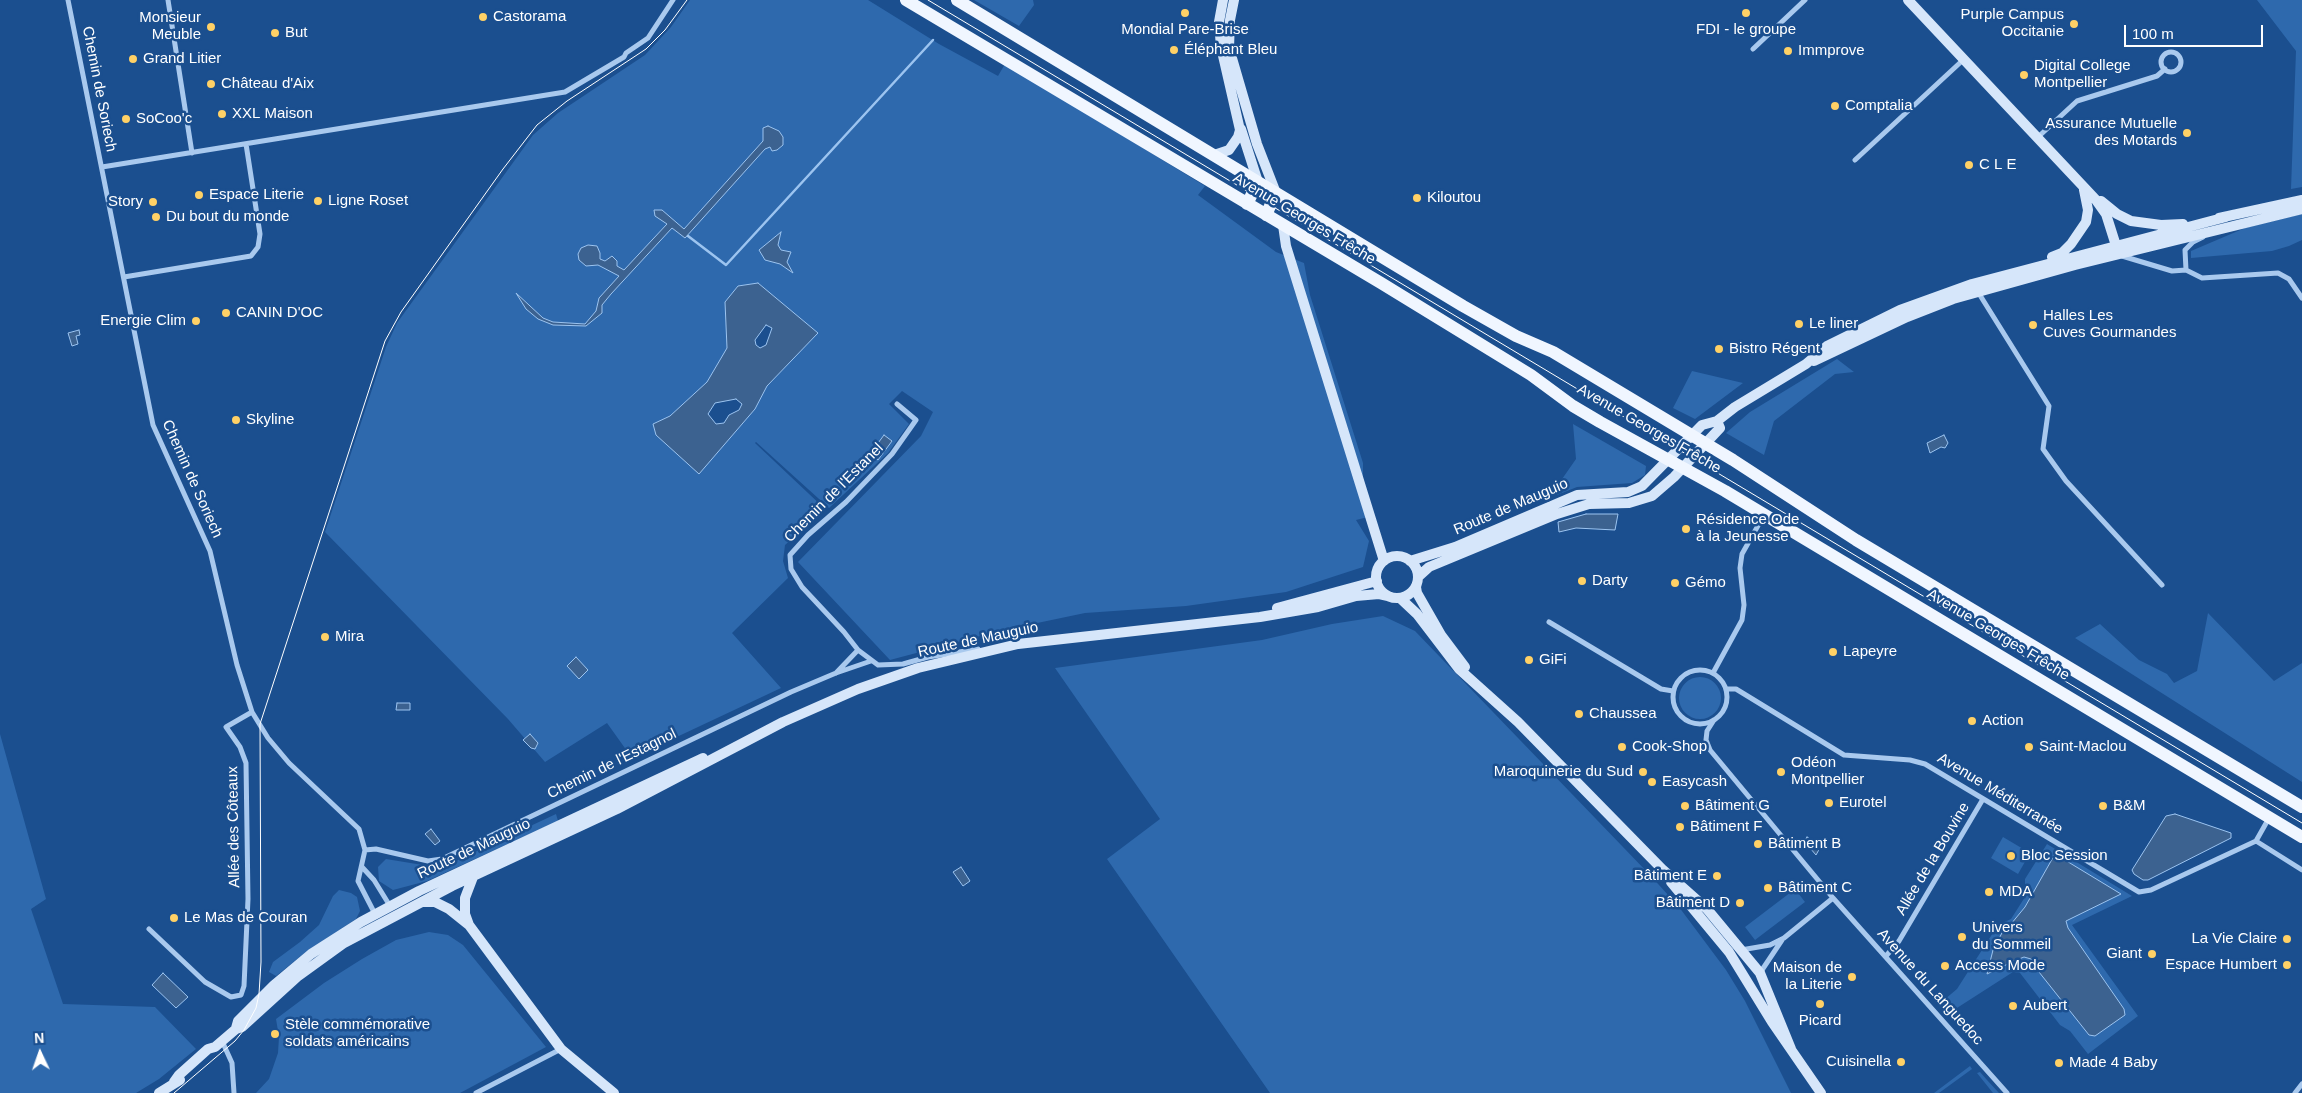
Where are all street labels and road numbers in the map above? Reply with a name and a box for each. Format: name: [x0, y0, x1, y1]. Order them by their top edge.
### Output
street label: Chemin de Soriech: [78, 25, 120, 153]
street label: Avenue Georges Frêche: [1229, 169, 1379, 269]
street label: Avenue Georges Frêche: [1574, 380, 1724, 478]
street label: Chemin de Soriech: [158, 417, 226, 541]
street label: Chemin de l'Estanel: [781, 440, 887, 546]
street label: Route de Mauguio: [1451, 475, 1571, 539]
street label: Avenue Georges Frêche: [1923, 585, 2073, 685]
street label: Route de Mauguio: [916, 618, 1040, 662]
street label: Chemin de l'Estagnol: [545, 725, 679, 803]
street label: Avenue Méditerranée: [1934, 749, 2066, 839]
street label: Allée des Côteaux: [224, 766, 244, 888]
street label: Allée de la Bouvine: [1892, 799, 1974, 919]
street label: Route de Mauguio: [415, 815, 533, 883]
street label: Avenue du Languedoc: [1873, 925, 1987, 1049]

